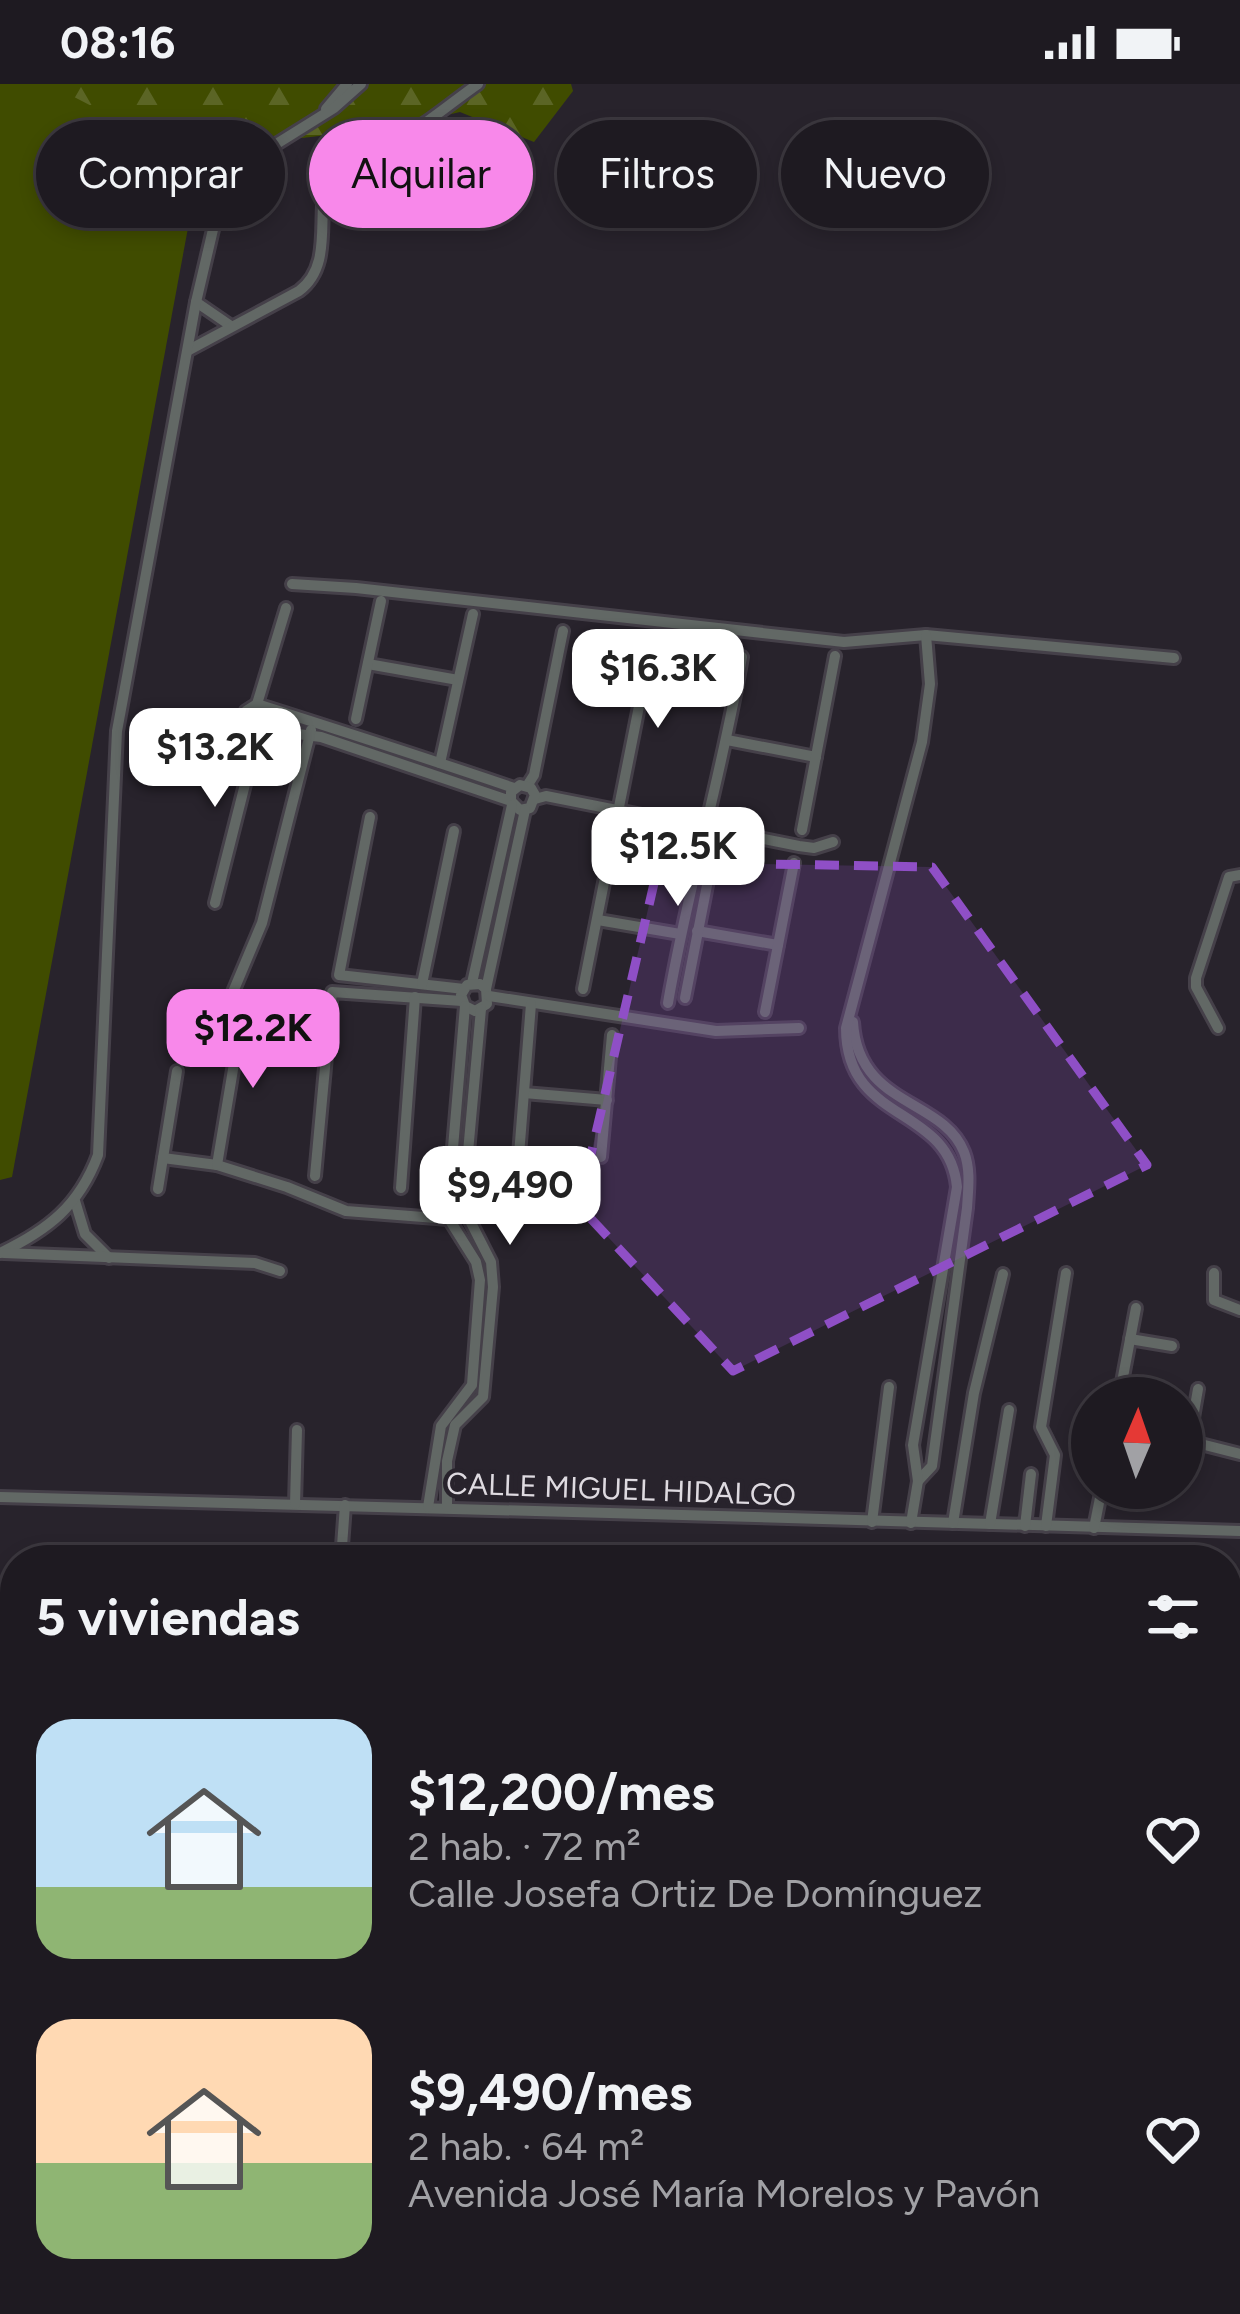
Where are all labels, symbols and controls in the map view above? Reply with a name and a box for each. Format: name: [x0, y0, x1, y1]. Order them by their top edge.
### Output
text: 08:16: [60, 15, 175, 69]
chip: Comprar: [36, 120, 285, 228]
chip: Alquilar: [309, 120, 533, 228]
chip: Filtros: [557, 120, 757, 228]
chip: Nuevo: [781, 120, 989, 228]
pin: $16.3K: [560, 629, 756, 731]
text: $16.3K: [599, 644, 717, 691]
pin: $13.2K: [117, 708, 313, 810]
text: $13.2K: [156, 723, 274, 770]
pin: $12.5K: [580, 807, 776, 909]
text: $12.5K: [619, 822, 737, 869]
pin: $12.2K: [155, 989, 351, 1091]
text: $12.2K: [194, 1004, 312, 1051]
pin: $9,490: [412, 1146, 608, 1248]
text: $9,490: [447, 1161, 573, 1208]
north arrow: [1071, 1377, 1203, 1509]
map controls: [1071, 1377, 1203, 1509]
street label: CALLE MIGUEL HIDALGO: [446, 1464, 796, 1514]
icon: filters: [1140, 1584, 1206, 1650]
text: 5 viviendas: [36, 1587, 300, 1648]
text: $12,200/mes: [408, 1762, 715, 1823]
icon: home: [132, 1767, 276, 1911]
icon: heart: [1140, 1806, 1206, 1872]
text: 2 hab. · 72 m²: [408, 1823, 641, 1870]
text: Calle Josefa Ortiz De Domínguez: [408, 1870, 982, 1917]
text: $9,490/mes: [408, 2062, 692, 2123]
icon: home: [132, 2067, 276, 2211]
icon: heart: [1140, 2106, 1206, 2172]
text: 2 hab. · 64 m²: [408, 2123, 644, 2170]
text: Avenida José María Morelos y Pavón: [408, 2170, 1040, 2217]

